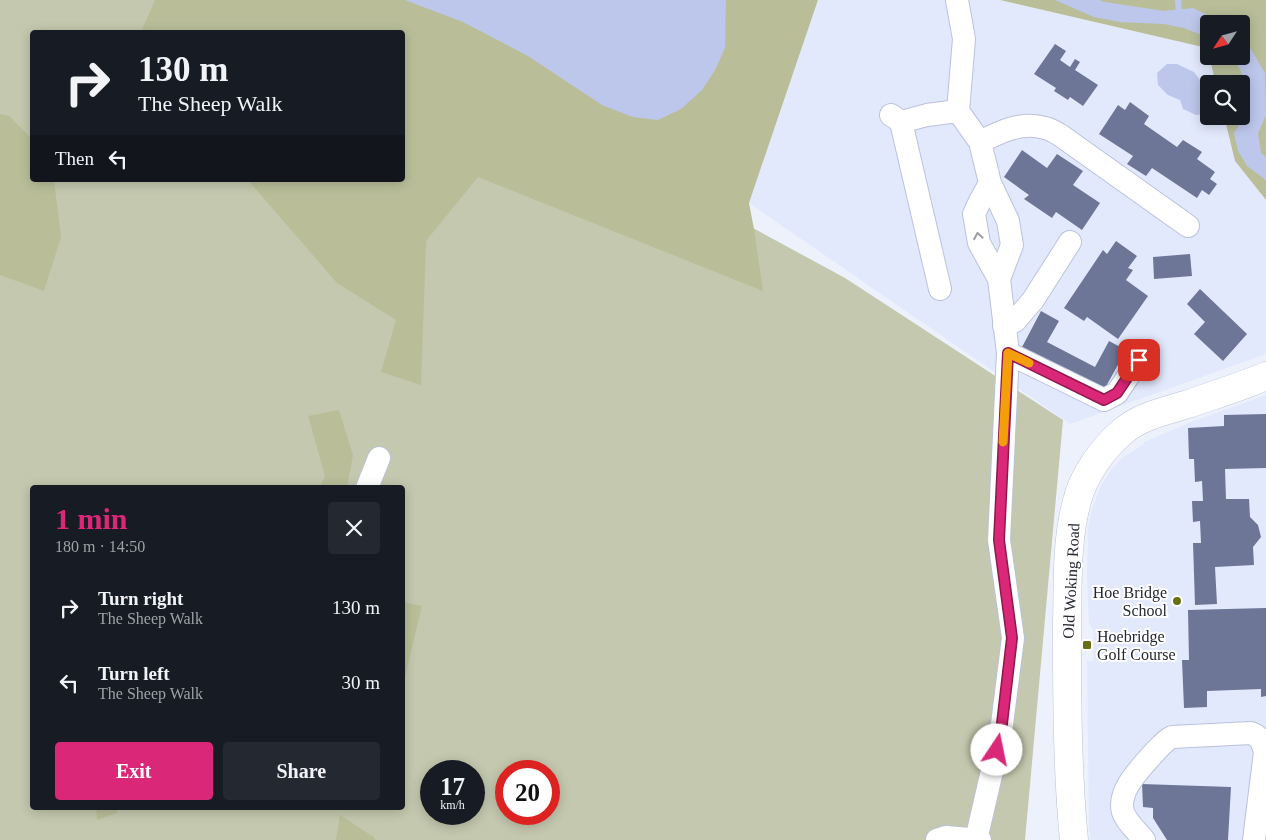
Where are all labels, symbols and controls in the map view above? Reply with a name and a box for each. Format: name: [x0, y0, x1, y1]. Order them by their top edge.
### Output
north arrow: [1200, 15, 1250, 65]
map controls: [1200, 15, 1250, 125]
icon: right: [55, 50, 120, 115]
text: 130 m: [138, 50, 228, 89]
button: search: [1200, 75, 1250, 125]
text: The Sheep Walk: [138, 91, 282, 116]
icon: left: [104, 145, 132, 173]
text: Then: [55, 148, 94, 169]
one-way arrow: [974, 231, 984, 240]
pin: [1118, 339, 1160, 381]
icon: arrive: [1125, 346, 1153, 374]
text: 1 min: [55, 502, 128, 535]
button: close: [328, 502, 380, 554]
street label: Old Woking Road: [1059, 523, 1084, 639]
text: 180 m · 14:50: [55, 538, 145, 555]
place label: Hoe Bridge School: [1093, 584, 1168, 619]
text: Turn right: [98, 588, 183, 609]
icon: right: [55, 594, 83, 622]
marker: Hoe Bridge School: [1171, 595, 1183, 607]
text: 130 m: [332, 597, 380, 618]
text: The Sheep Walk: [98, 610, 203, 627]
place label: Hoebridge Golf Course: [1097, 628, 1176, 663]
marker: Hoebridge Golf Course: [1081, 639, 1093, 651]
text: Turn left: [98, 663, 170, 684]
icon: left: [55, 669, 83, 697]
text: 30 m: [341, 672, 380, 693]
text: The Sheep Walk: [98, 685, 203, 702]
position arrow: [970, 723, 1022, 775]
button: Exit: [55, 742, 213, 800]
button: Share: [223, 742, 380, 800]
speed limit sign: 20: [495, 760, 560, 825]
text: 17: [440, 773, 465, 800]
text: km/h: [440, 798, 465, 812]

